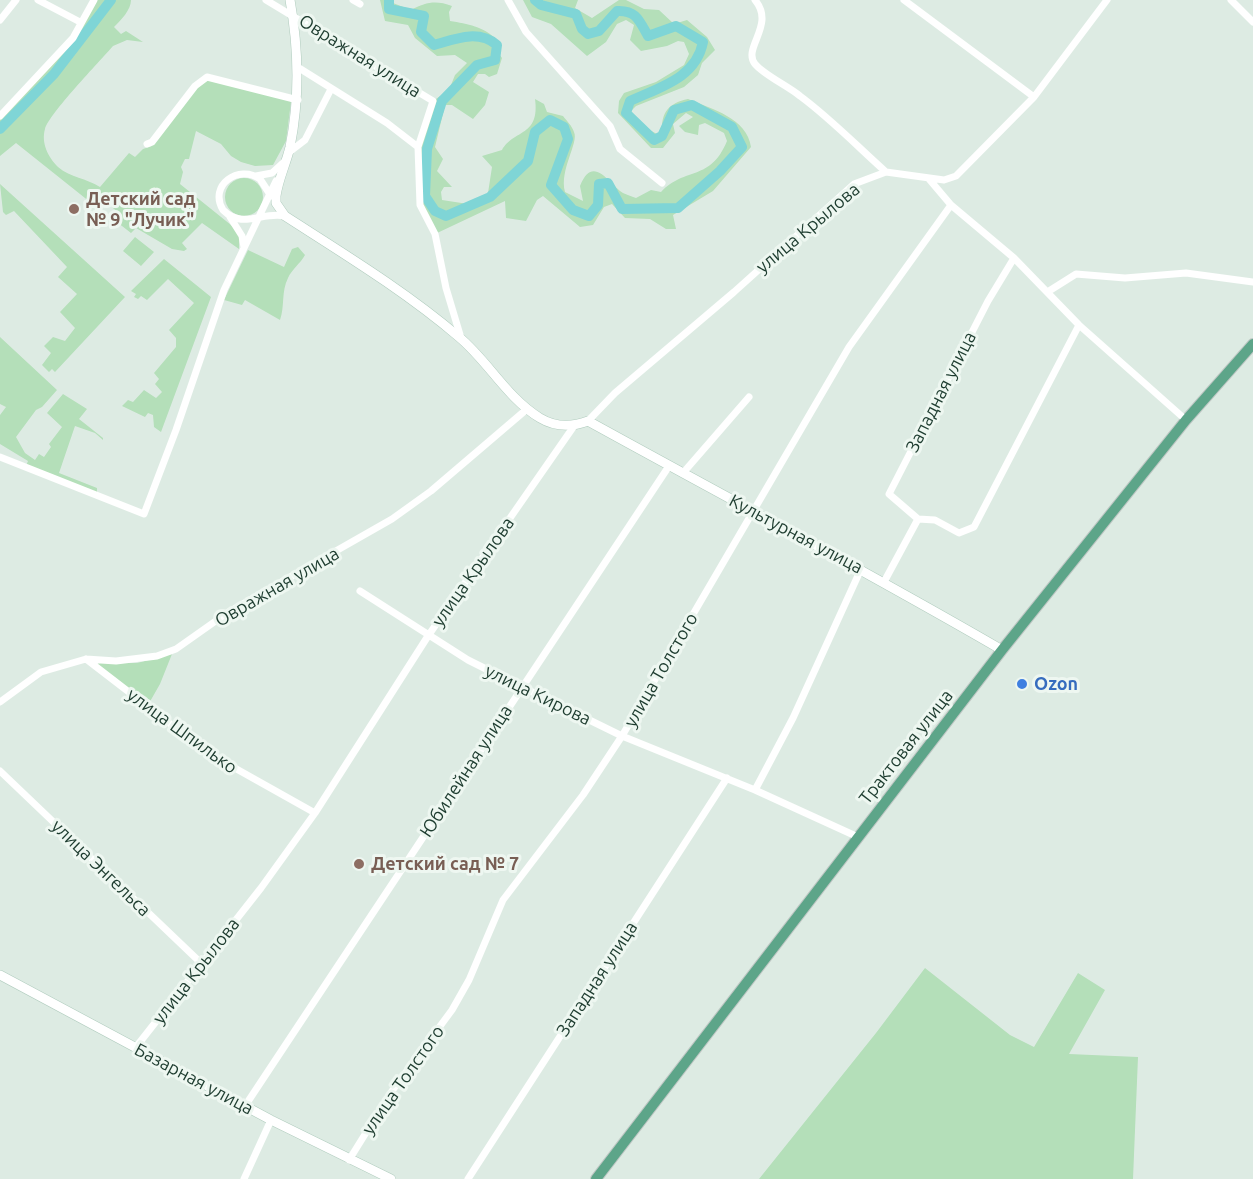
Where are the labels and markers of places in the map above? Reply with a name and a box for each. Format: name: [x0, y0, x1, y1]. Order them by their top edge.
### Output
place label: Детский сад № 9 "Лучик": [86, 188, 195, 230]
marker: Детский сад № 9 "Лучик": [67, 202, 81, 216]
place label: Ozon: [1034, 673, 1078, 695]
marker: Ozon: [1015, 677, 1029, 691]
place label: Детский сад № 7: [371, 853, 519, 875]
marker: Детский сад № 7: [352, 857, 366, 871]

